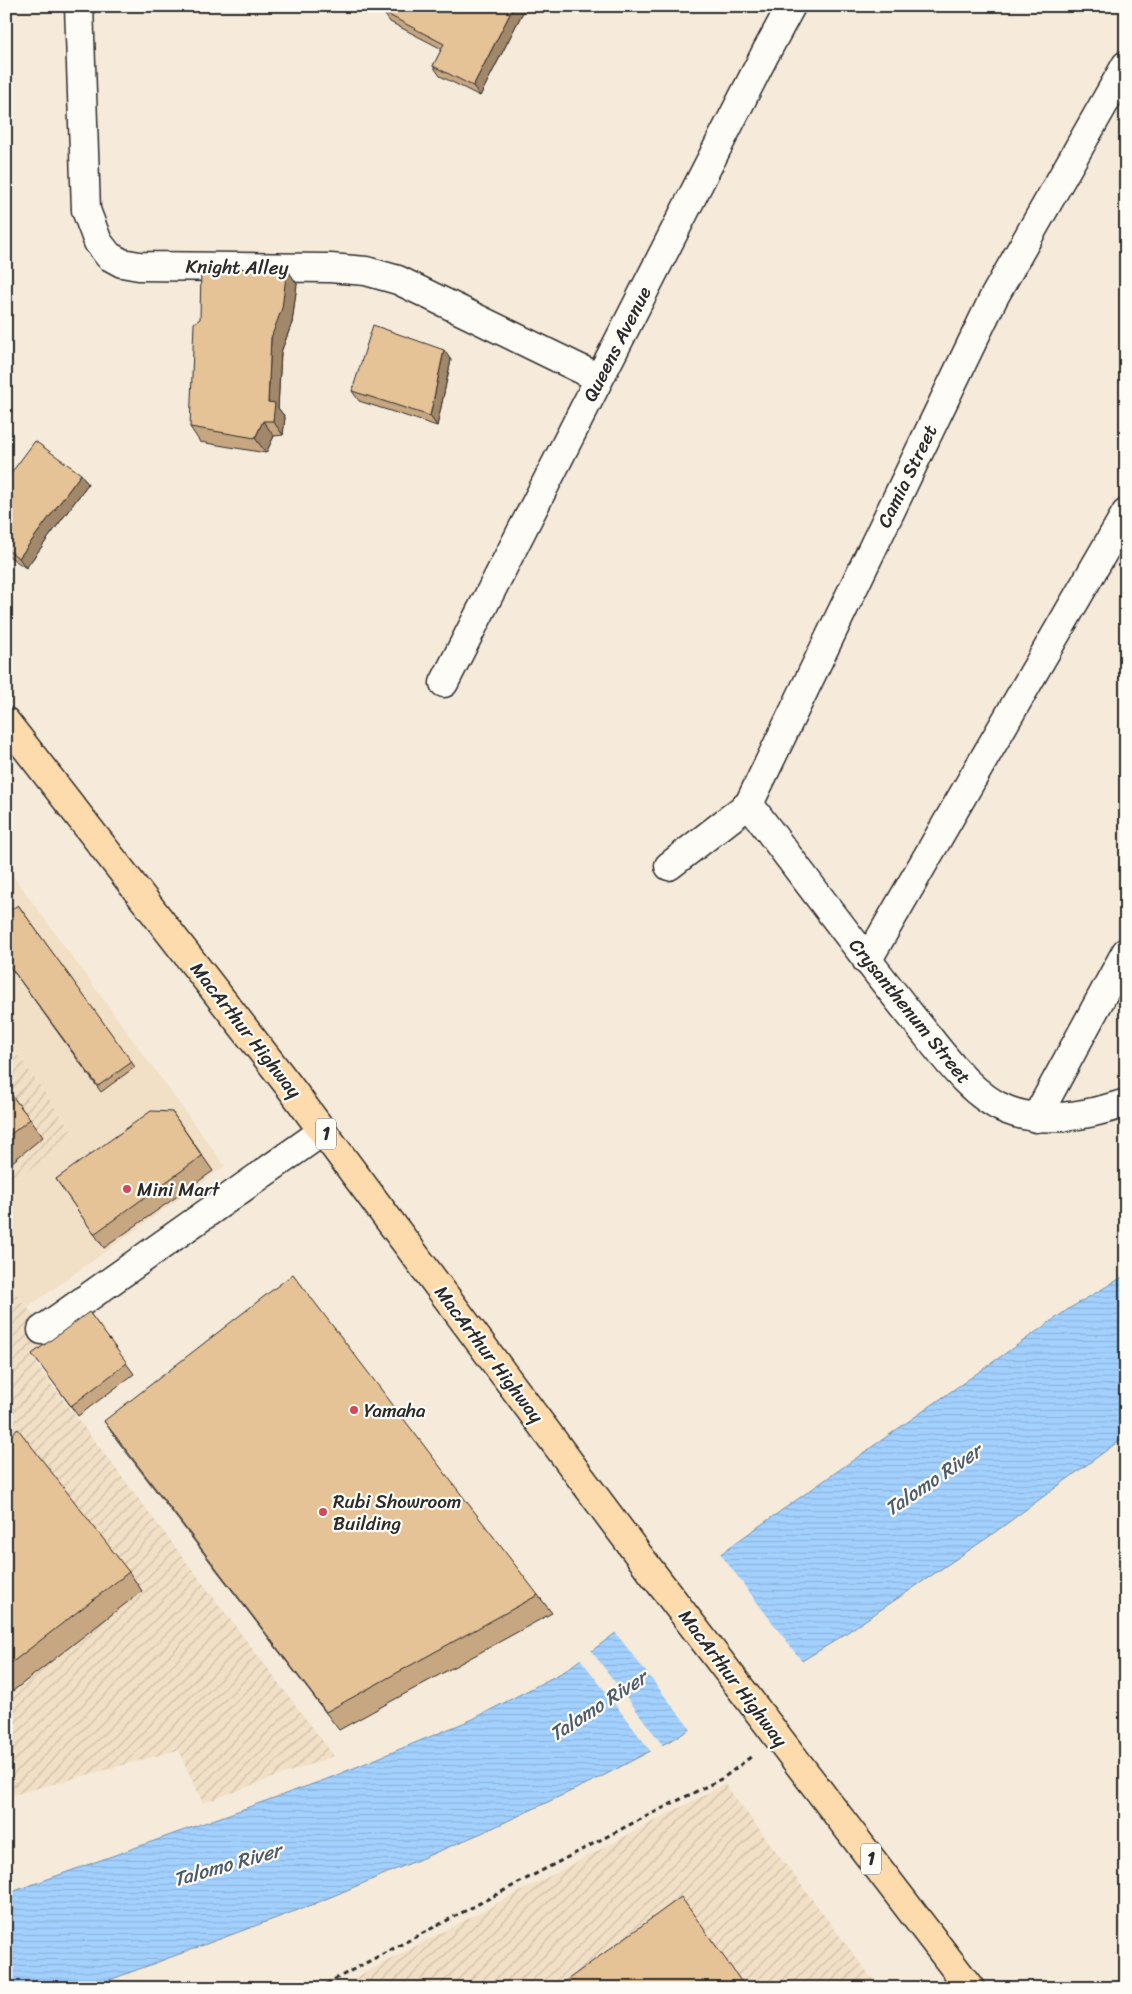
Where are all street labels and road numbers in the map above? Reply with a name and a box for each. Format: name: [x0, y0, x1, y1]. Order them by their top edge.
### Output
street label: Knight Alley: [185, 250, 289, 284]
street label: Queens Avenue: [574, 280, 660, 408]
street label: Camia Street: [868, 419, 946, 533]
street label: Crysanthenum Street: [840, 931, 980, 1091]
street label: MacArthur Highway: [182, 954, 310, 1106]
road number: 1: [316, 1118, 336, 1150]
street label: MacArthur Highway: [426, 1278, 552, 1430]
street label: MacArthur Highway: [670, 1602, 796, 1754]
road number: 1: [861, 1844, 881, 1875]

